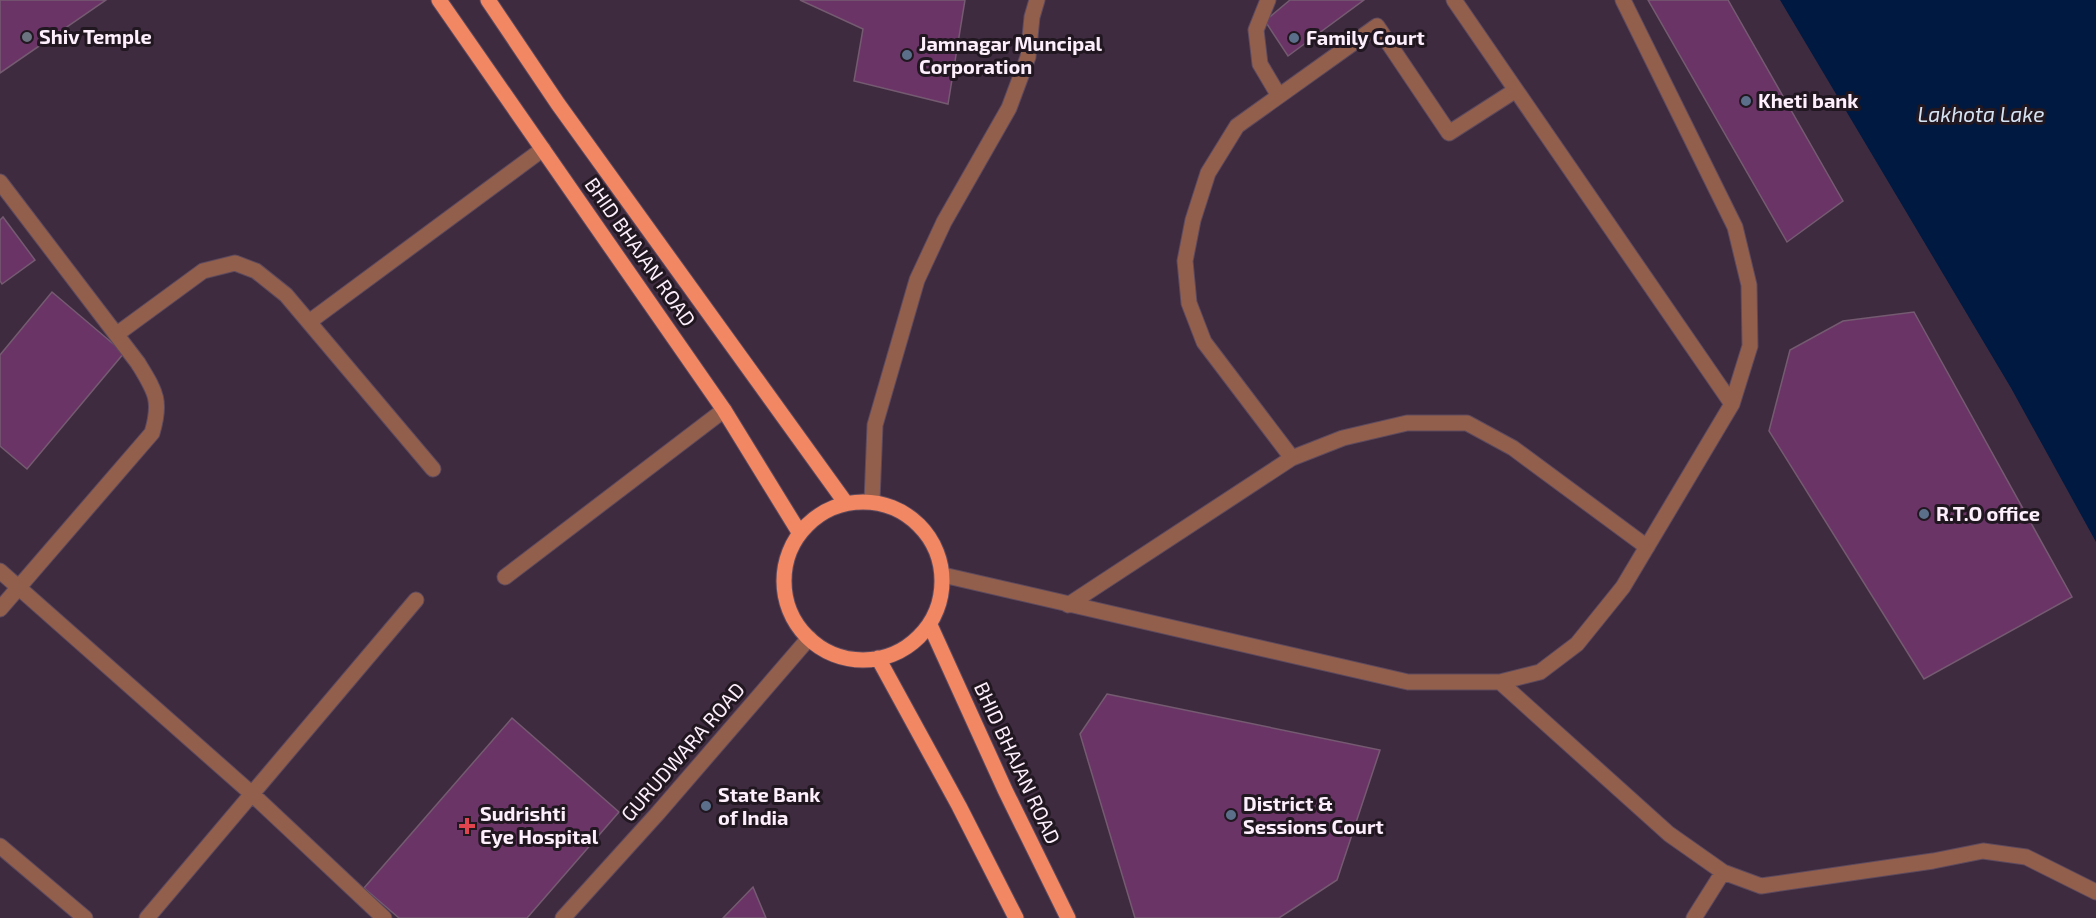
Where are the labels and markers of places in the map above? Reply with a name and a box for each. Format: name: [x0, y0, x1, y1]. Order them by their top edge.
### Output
place label: Shiv Temple: [39, 24, 152, 48]
place label: Family Court: [1306, 25, 1425, 50]
marker: Shiv Temple: [20, 30, 34, 44]
place label: Jamnagar Muncipal Corporation: [919, 31, 1103, 78]
marker: Family Court: [1287, 31, 1301, 45]
marker: Jamnagar Muncipal Corporation: [900, 48, 914, 62]
place label: Kheti bank: [1758, 88, 1859, 112]
marker: Kheti bank: [1739, 94, 1753, 108]
place label: R.T.O office: [1936, 501, 2040, 525]
marker: R.T.O office: [1917, 507, 1931, 521]
place label: State Bank of India: [718, 782, 821, 829]
place label: District & Sessions Court: [1243, 791, 1384, 838]
marker: State Bank of India: [699, 799, 713, 813]
place label: Sudrishti Eye Hospital: [480, 801, 599, 849]
marker: District & Sessions Court: [1224, 808, 1238, 822]
marker: Sudrishti Eye Hospital: [458, 817, 476, 835]

